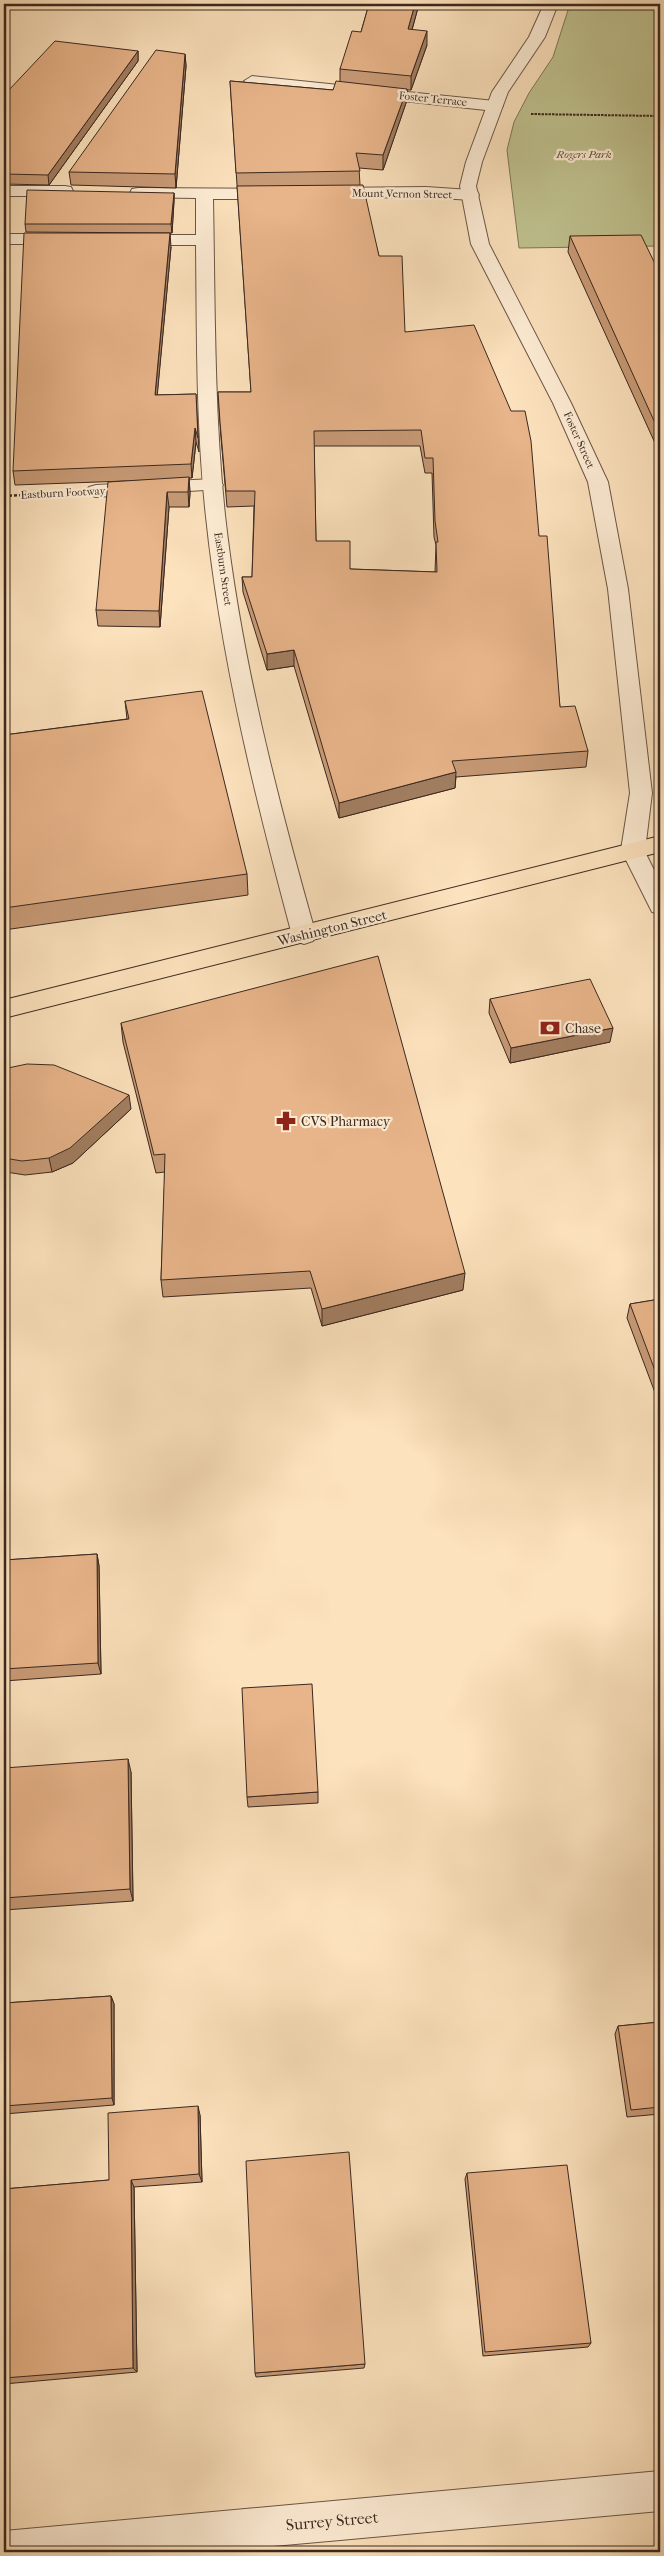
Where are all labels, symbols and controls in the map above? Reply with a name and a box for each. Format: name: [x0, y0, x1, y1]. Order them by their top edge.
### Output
street label: Foster Terrace: [398, 89, 468, 109]
park label: Rogers Park: [555, 148, 612, 161]
street label: Mount Vernon Street: [352, 187, 452, 201]
street label: Foster Street: [561, 410, 597, 471]
street label: Eastburn Footway: [20, 484, 107, 502]
street label: Eastburn Street: [211, 531, 235, 607]
street label: Washington Street: [275, 906, 389, 950]
bank icon: Chase: [539, 1017, 561, 1039]
place label: Chase: [565, 1020, 601, 1037]
pharmacy icon: CVS Pharmacy: [275, 1110, 297, 1132]
place label: CVS Pharmacy: [301, 1113, 391, 1130]
street label: Surrey Street: [285, 2507, 379, 2535]

